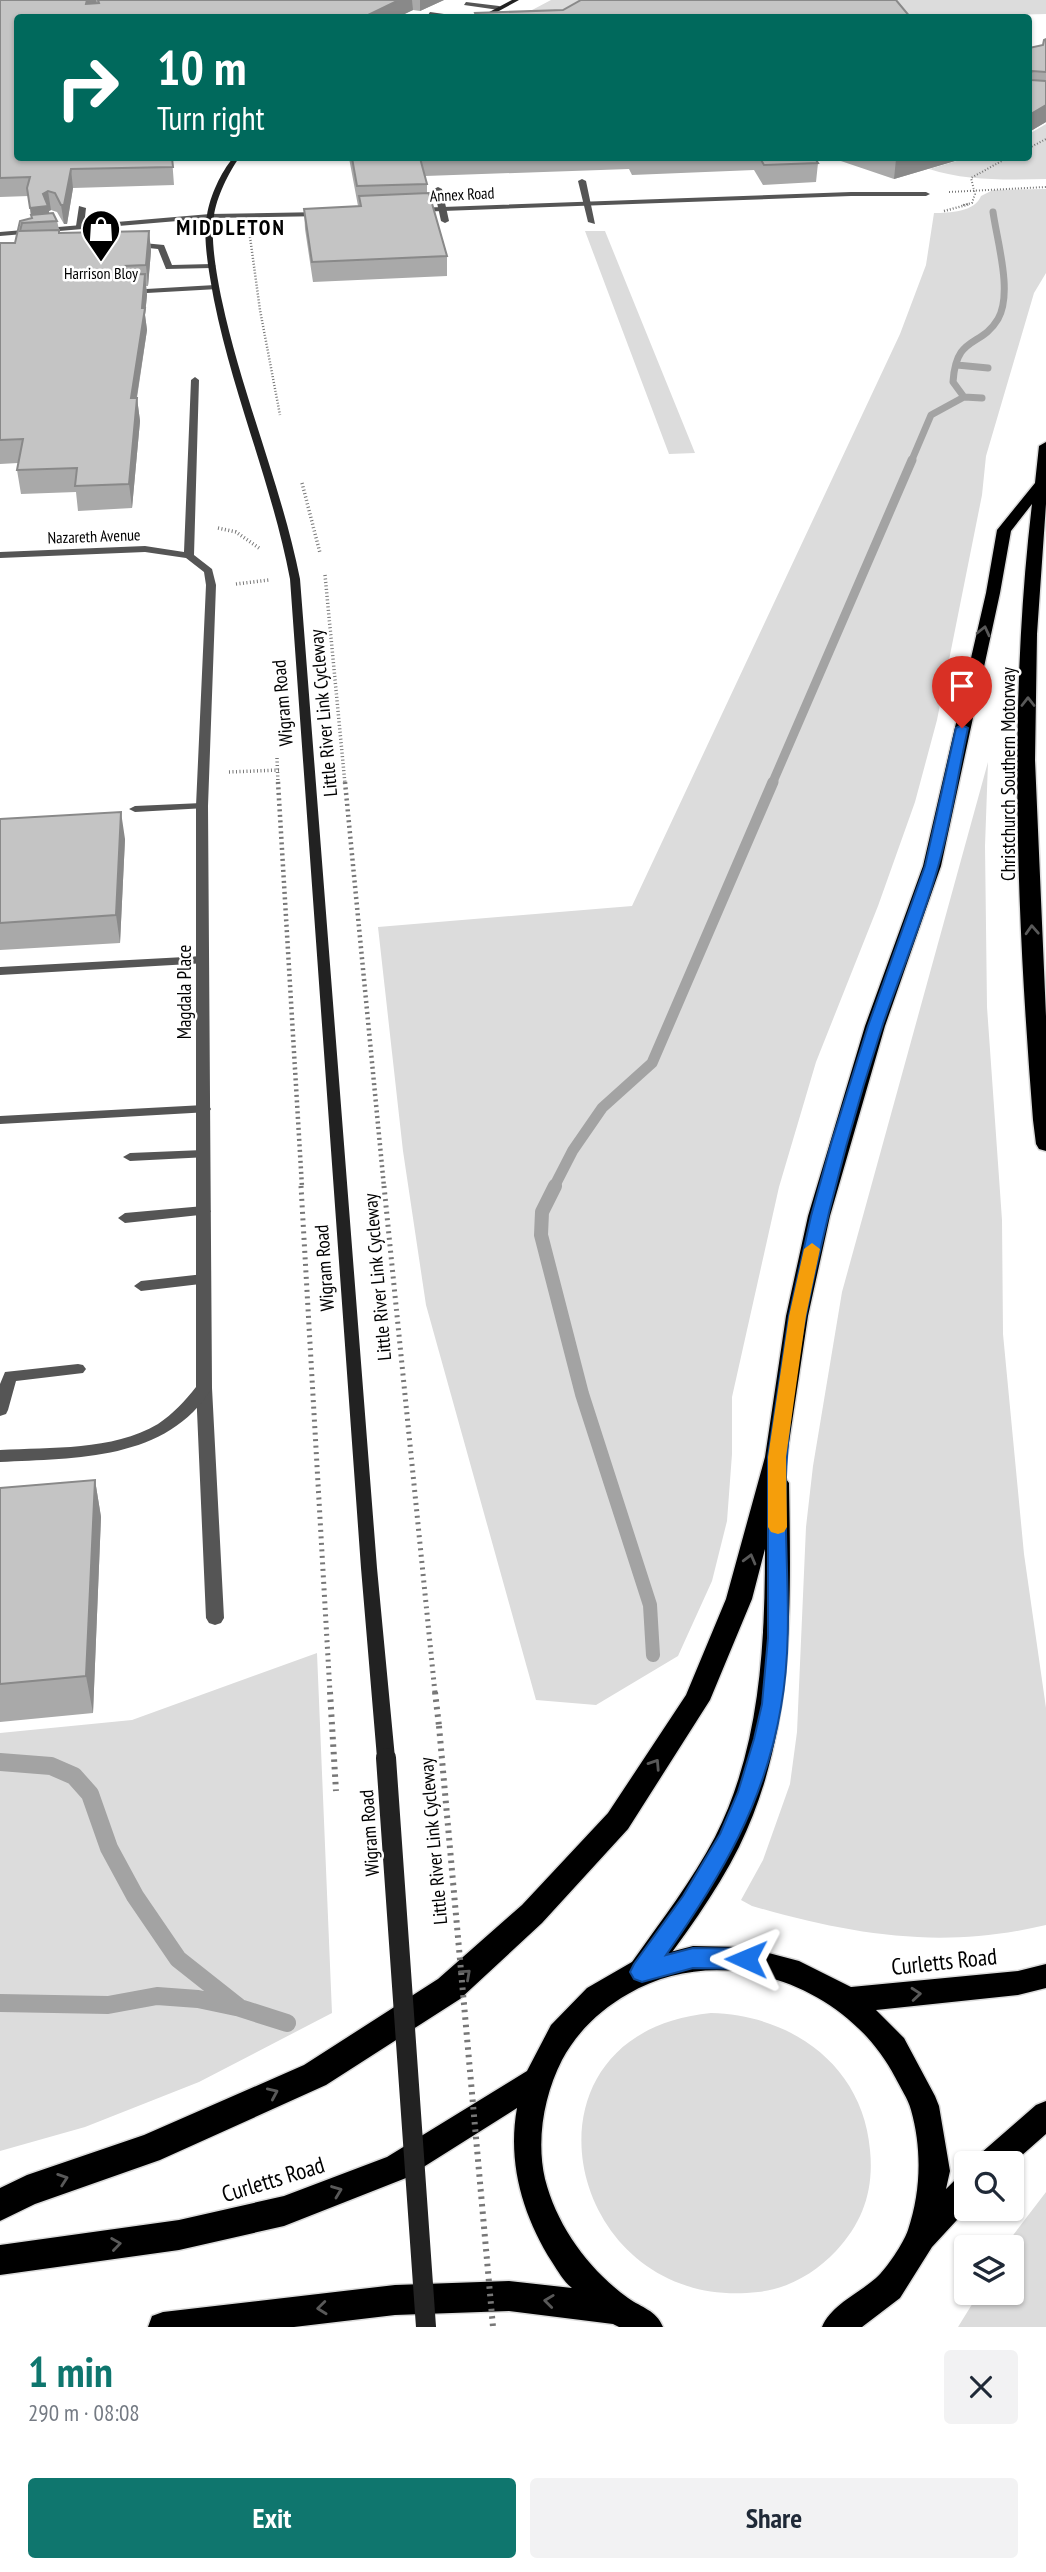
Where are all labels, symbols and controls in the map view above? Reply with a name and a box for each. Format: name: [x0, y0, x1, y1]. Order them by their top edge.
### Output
text: 10 m: [157, 35, 246, 99]
icon: right: [42, 42, 133, 133]
text: Turn right: [157, 97, 265, 139]
street label: Annex Road: [429, 182, 495, 206]
shop icon: Harrison Bloy: [80, 208, 122, 263]
district label: MIDDLETON: [176, 214, 286, 241]
place label: Harrison Bloy: [64, 263, 138, 283]
street label: Nazareth Avenue: [47, 524, 141, 548]
one-way arrow: [976, 625, 990, 637]
street label: Little River Link Cycleway: [304, 628, 342, 798]
pin: [932, 656, 992, 728]
street label: Wigram Road: [266, 659, 298, 747]
street label: Christchurch Southern Motorway: [996, 666, 1020, 881]
icon: arrive: [943, 667, 981, 705]
one-way arrow: [1020, 696, 1036, 707]
one-way arrow: [1024, 924, 1039, 935]
street label: Magdala Place: [172, 945, 196, 1039]
street label: Little River Link Cycleway: [358, 1192, 396, 1362]
street label: Wigram Road: [309, 1224, 339, 1312]
one-way arrow: [742, 1553, 756, 1565]
street label: Little River Link Cycleway: [414, 1756, 452, 1926]
one-way arrow: [647, 1758, 660, 1771]
street label: Wigram Road: [354, 1789, 384, 1877]
position arrow: [709, 1922, 783, 1996]
street label: Curletts Road: [890, 1941, 998, 1981]
one-way arrow: [458, 1970, 471, 1982]
one-way arrow: [910, 1986, 922, 2001]
one-way arrow: [266, 2087, 279, 2101]
street label: Curletts Road: [218, 2150, 328, 2208]
map controls: [954, 2151, 1024, 2305]
button: search: [954, 2151, 1024, 2221]
one-way arrow: [56, 2173, 68, 2187]
one-way arrow: [330, 2185, 342, 2199]
button: layers: [954, 2235, 1024, 2305]
one-way arrow: [110, 2236, 122, 2251]
one-way arrow: [543, 2294, 555, 2309]
one-way arrow: [317, 2301, 328, 2316]
text: 1 min: [28, 2344, 113, 2399]
button: close: [944, 2350, 1018, 2424]
text: 290 m · 08:08: [28, 2398, 140, 2427]
button: Exit: [28, 2478, 516, 2558]
button: Share: [530, 2478, 1018, 2558]

